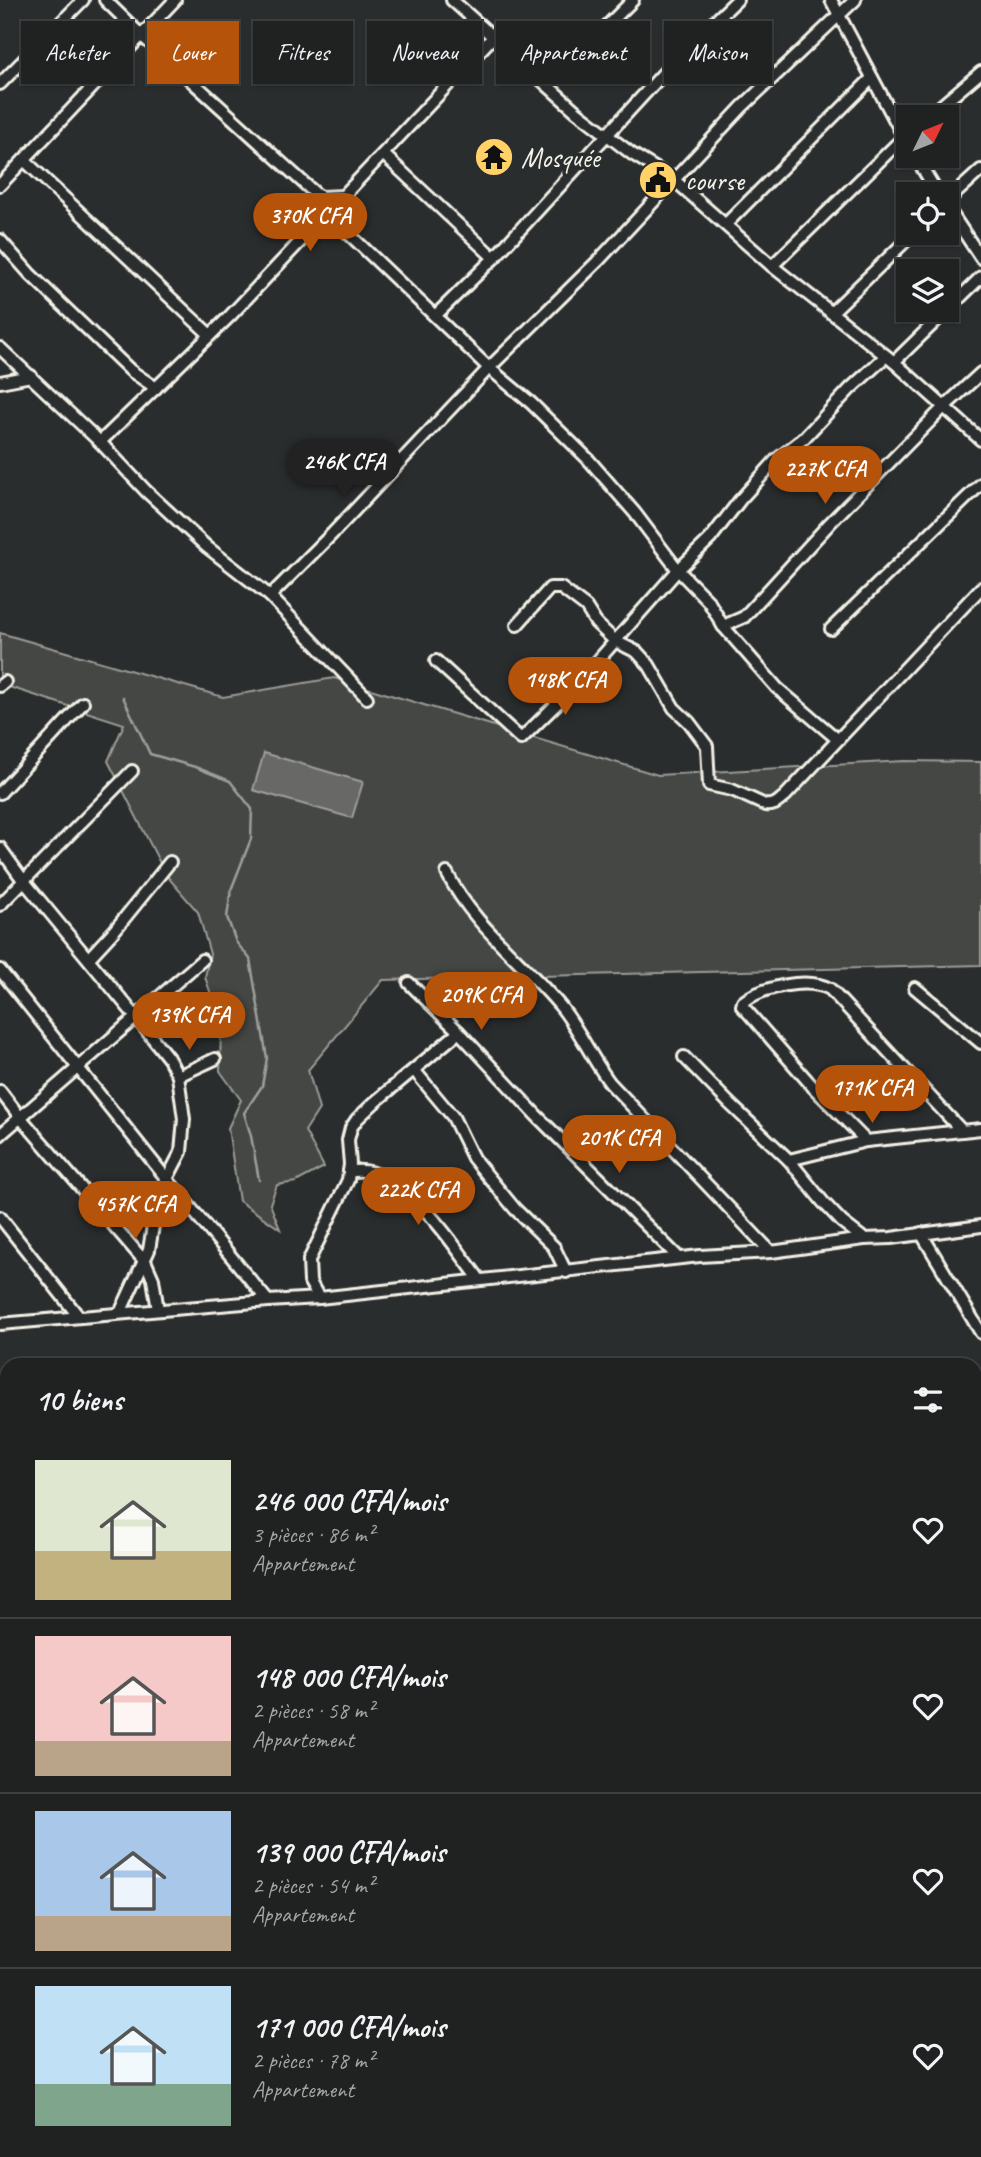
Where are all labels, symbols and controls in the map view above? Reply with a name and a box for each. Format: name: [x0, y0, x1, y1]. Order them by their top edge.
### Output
chip: Acheter: [21, 21, 133, 84]
chip: Louer: [147, 21, 239, 84]
chip: Filtres: [253, 21, 353, 84]
chip: Nouveau: [367, 21, 482, 84]
chip: Appartement: [496, 21, 650, 84]
chip: Maison: [664, 21, 772, 84]
north arrow: [896, 105, 959, 168]
map controls: [896, 105, 959, 322]
temple icon: Mosquée: [473, 136, 515, 178]
place label: Mosquée: [521, 140, 602, 175]
public building icon: course: [637, 159, 679, 201]
place label: course: [685, 163, 746, 198]
button: locate: [896, 182, 959, 245]
pin: 370K CFA: [238, 194, 382, 253]
text: 370K CFA: [269, 201, 351, 230]
button: layers: [896, 259, 959, 322]
pin: 246K CFA: [272, 440, 416, 499]
text: 246K CFA: [303, 447, 385, 476]
pin: 227K CFA: [753, 447, 897, 506]
text: 227K CFA: [784, 454, 866, 483]
pin: 148K CFA: [493, 658, 637, 717]
text: 148K CFA: [524, 665, 606, 694]
pin: 209K CFA: [409, 972, 553, 1032]
text: 209K CFA: [440, 980, 522, 1009]
pin: 139K CFA: [117, 992, 261, 1052]
text: 139K CFA: [148, 1000, 230, 1029]
pin: 171K CFA: [800, 1066, 944, 1125]
text: 171K CFA: [831, 1073, 913, 1102]
pin: 201K CFA: [547, 1116, 691, 1175]
text: 201K CFA: [578, 1123, 660, 1152]
pin: 222K CFA: [346, 1168, 490, 1227]
text: 222K CFA: [377, 1175, 459, 1204]
pin: 457K CFA: [63, 1182, 207, 1241]
text: 457K CFA: [94, 1189, 176, 1218]
text: 10 biens: [35, 1381, 123, 1419]
icon: filters: [909, 1381, 947, 1419]
text: 246 000 CFA/mois: [252, 1482, 446, 1520]
icon: home: [91, 1488, 175, 1572]
icon: heart: [909, 1511, 947, 1549]
text: 3 pièces · 86 m²: [252, 1520, 374, 1549]
text: Appartement: [252, 1549, 354, 1578]
text: 148 000 CFA/mois: [252, 1658, 446, 1696]
icon: home: [91, 1664, 175, 1748]
icon: heart: [909, 1687, 947, 1725]
text: 2 pièces · 58 m²: [252, 1696, 374, 1725]
text: Appartement: [252, 1725, 354, 1754]
text: 139 000 CFA/mois: [252, 1833, 445, 1871]
icon: home: [91, 1839, 175, 1923]
icon: heart: [909, 1862, 947, 1900]
text: 2 pièces · 54 m²: [252, 1871, 374, 1900]
text: Appartement: [252, 1900, 354, 1929]
text: 171 000 CFA/mois: [252, 2008, 446, 2046]
icon: home: [91, 2014, 175, 2098]
icon: heart: [909, 2037, 947, 2075]
text: 2 pièces · 78 m²: [252, 2046, 374, 2075]
text: Appartement: [252, 2075, 354, 2104]

